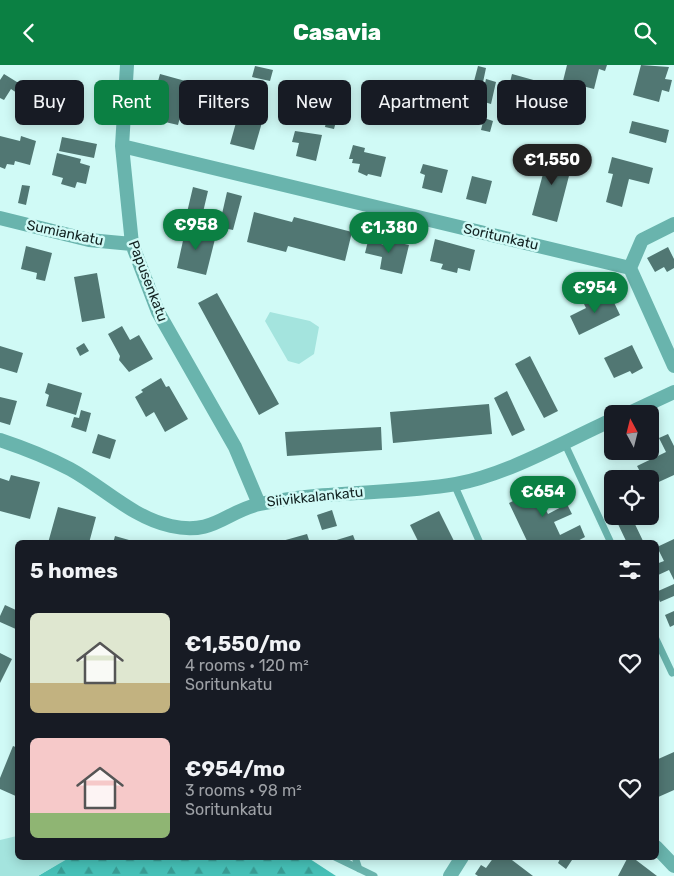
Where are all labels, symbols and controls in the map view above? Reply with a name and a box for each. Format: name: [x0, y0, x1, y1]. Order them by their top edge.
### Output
icon: back: [15, 19, 43, 47]
text: Casavia: [293, 19, 381, 46]
icon: search: [631, 19, 659, 47]
chip: Buy: [15, 80, 84, 125]
chip: Rent: [94, 80, 169, 125]
chip: Filters: [179, 80, 268, 125]
chip: New: [278, 80, 351, 125]
chip: Apartment: [361, 80, 487, 125]
chip: House: [497, 80, 586, 125]
pin: €1,550: [511, 143, 593, 186]
text: €1,550: [524, 150, 580, 169]
pin: €958: [166, 209, 226, 251]
pin: €1,380: [348, 211, 430, 254]
text: €958: [174, 215, 218, 234]
street label: Sumiankatu: [25, 217, 105, 249]
text: €1,380: [360, 218, 418, 237]
street label: Soritunkatu: [462, 220, 540, 254]
street label: Papusenkatu: [125, 238, 171, 324]
pin: €954: [565, 271, 625, 314]
text: €954: [573, 278, 617, 297]
north arrow: [604, 405, 659, 460]
map controls: [604, 405, 659, 525]
button: locate: [604, 470, 659, 525]
pin: €654: [513, 475, 573, 518]
text: €654: [521, 482, 565, 501]
street label: Siivikkalankatu: [266, 483, 364, 511]
icon: filters: [616, 556, 644, 584]
text: 5 homes: [30, 558, 118, 583]
text: €1,550/mo: [185, 631, 301, 656]
icon: home: [70, 633, 130, 693]
icon: heart: [616, 649, 644, 677]
text: 4 rooms · 120 m²: [185, 656, 309, 675]
text: Soritunkatu: [185, 675, 272, 694]
text: €954/mo: [185, 756, 285, 781]
icon: home: [70, 758, 130, 818]
icon: heart: [616, 774, 644, 802]
text: 3 rooms · 98 m²: [185, 781, 302, 800]
text: Soritunkatu: [185, 800, 272, 819]

